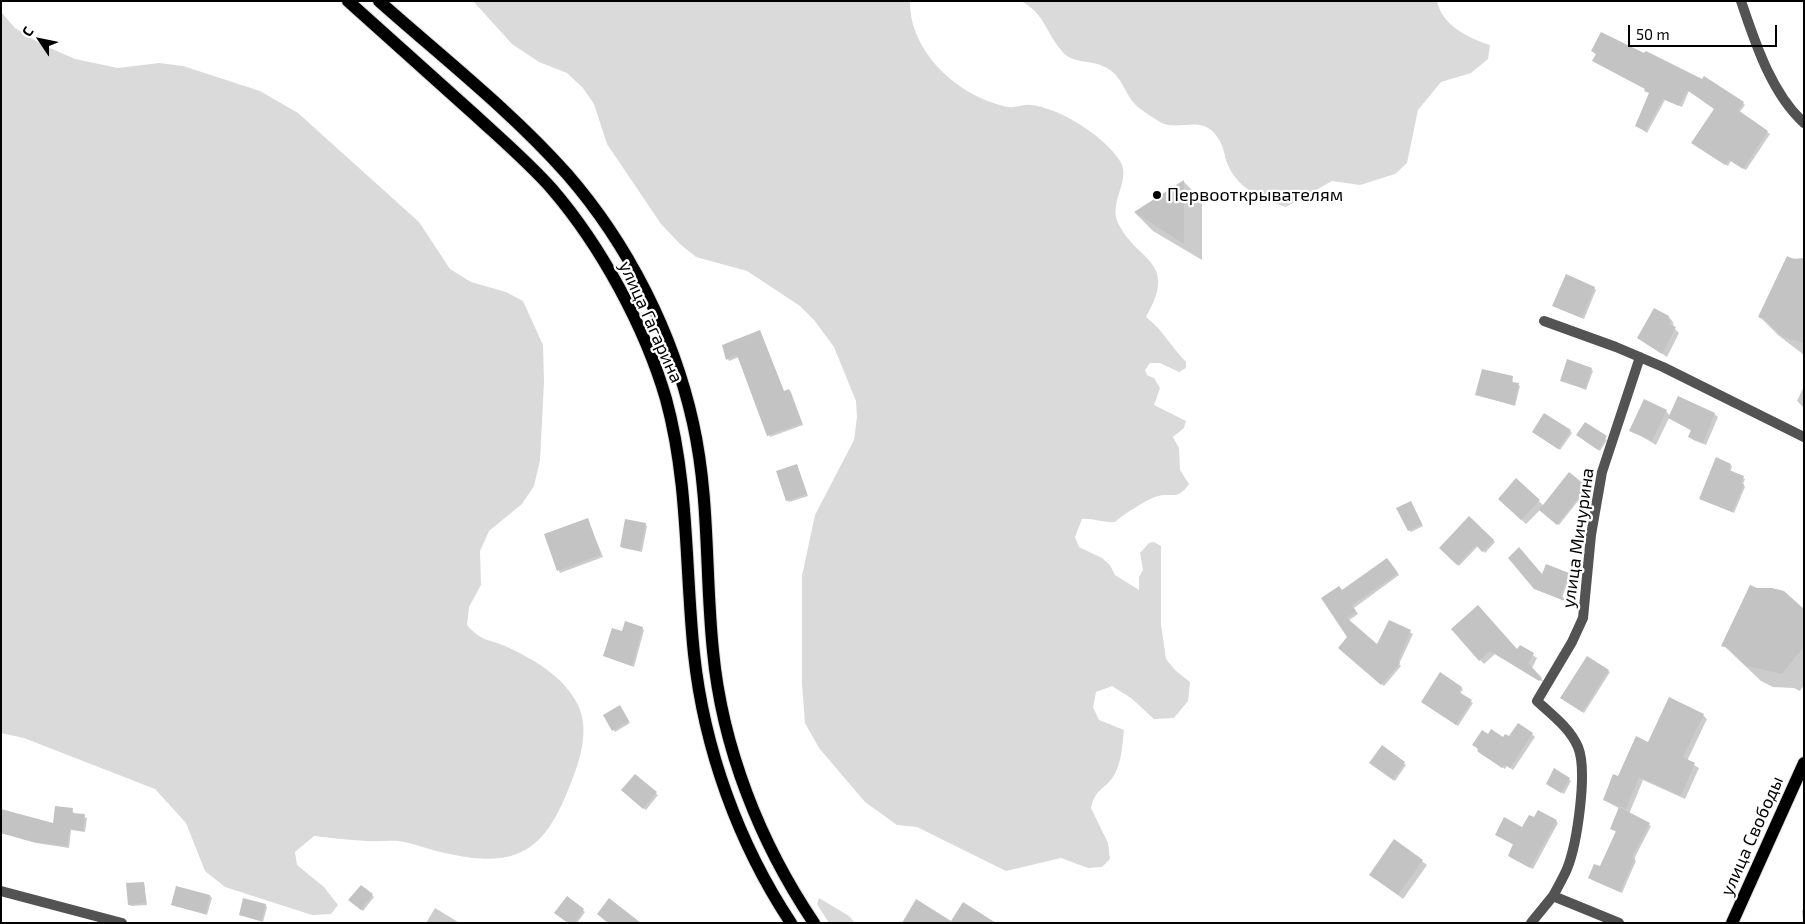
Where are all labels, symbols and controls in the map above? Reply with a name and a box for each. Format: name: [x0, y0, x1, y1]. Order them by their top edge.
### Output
north arrow: [15, 15, 65, 65]
scale bar: [1630, 15, 1779, 47]
text: С: [18, 23, 36, 40]
text: 50 m: [1636, 25, 1670, 43]
place label: Первооткрывателям: [1167, 184, 1343, 206]
marker: Первооткрывателям: [1151, 189, 1163, 201]
street label: улица Гагарина: [614, 258, 688, 386]
street label: улица Мичурина: [1557, 467, 1599, 609]
street label: улица Свободы: [1716, 773, 1788, 899]

